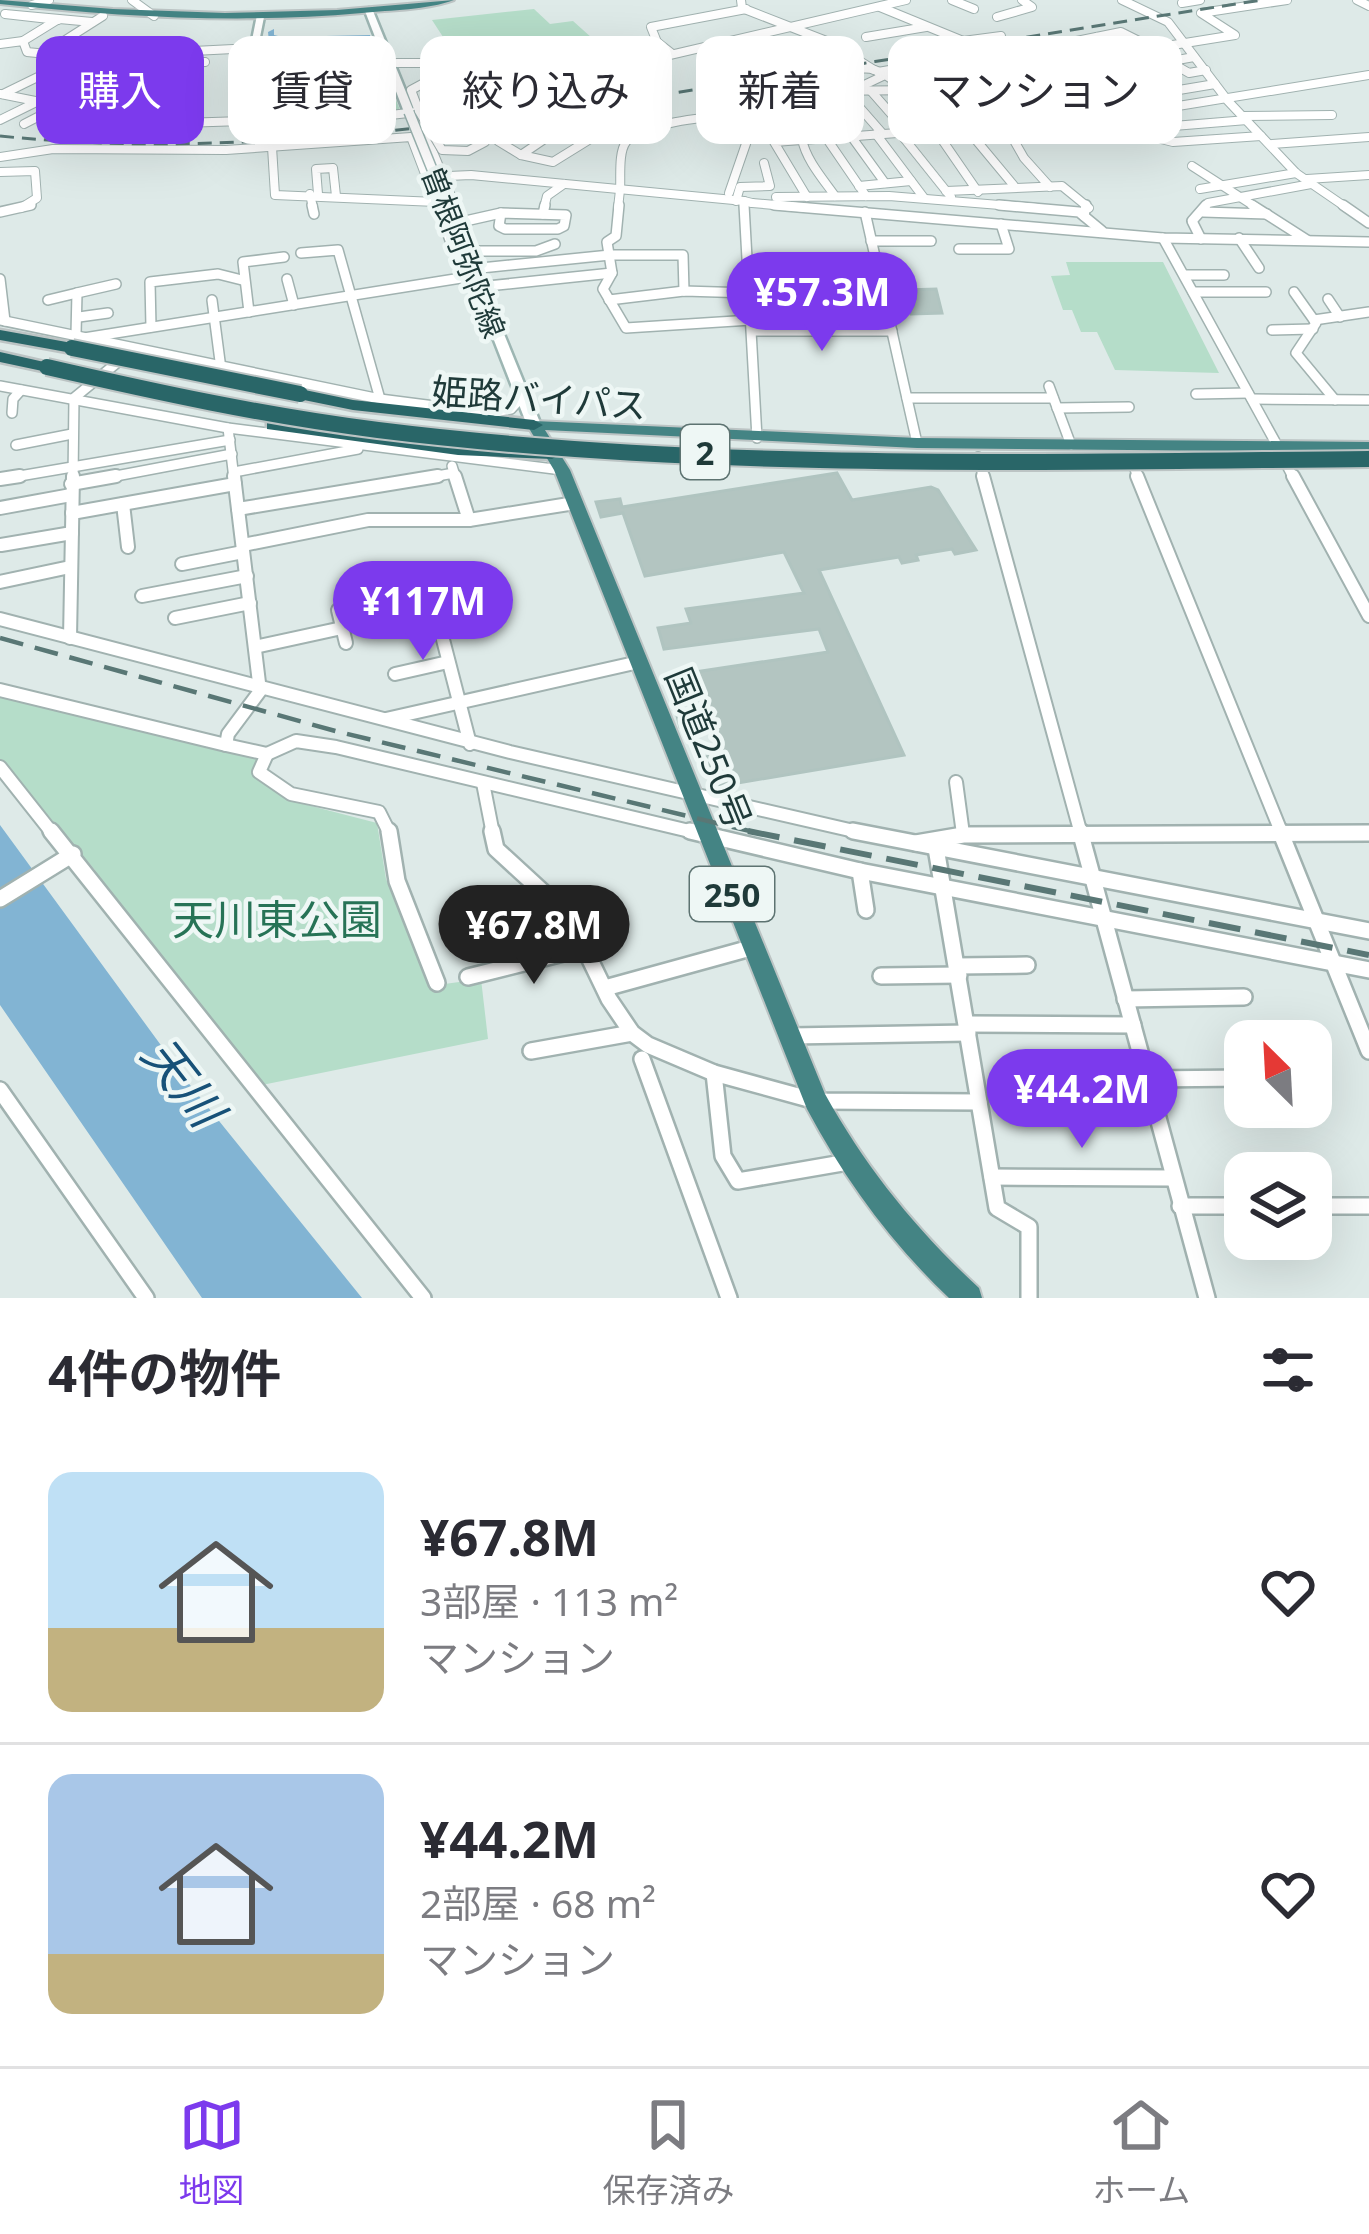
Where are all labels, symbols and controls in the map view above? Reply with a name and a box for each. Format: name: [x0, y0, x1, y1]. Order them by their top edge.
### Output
chip: 購入: [36, 36, 204, 144]
chip: 賃貸: [228, 36, 396, 144]
chip: 絞り込み: [420, 36, 672, 144]
chip: 新着: [696, 36, 864, 144]
chip: マンション: [888, 36, 1182, 144]
street label: 曽根阿弥陀線: [413, 161, 515, 343]
pin: ¥57.3M: [724, 252, 920, 354]
text: ¥57.3M: [754, 264, 890, 317]
street label: 姫路バイパス: [430, 366, 648, 430]
road number: 2: [681, 425, 729, 479]
pin: ¥117M: [339, 561, 507, 663]
text: ¥117M: [360, 573, 486, 626]
street label: 国道250号: [654, 660, 764, 836]
road number: 250: [690, 867, 774, 921]
pin: ¥67.8M: [436, 885, 632, 987]
park label: 天川東公園: [172, 890, 382, 947]
text: ¥67.8M: [466, 897, 602, 950]
north arrow: [1224, 1020, 1332, 1128]
map controls: [1224, 1020, 1332, 1260]
water label: 天川: [129, 1023, 242, 1143]
pin: ¥44.2M: [984, 1049, 1180, 1151]
text: ¥44.2M: [1014, 1061, 1150, 1114]
button: layers: [1224, 1152, 1332, 1260]
text: 4件の物件: [48, 1337, 281, 1407]
icon: filters: [1255, 1337, 1321, 1403]
text: ¥67.8M: [420, 1501, 599, 1571]
icon: home: [144, 1520, 288, 1664]
icon: heart: [1255, 1559, 1321, 1625]
text: 3部屋 · 113 m²: [420, 1574, 678, 1627]
text: マンション: [420, 1630, 615, 1683]
text: ¥44.2M: [420, 1803, 599, 1873]
icon: home: [144, 1822, 288, 1966]
icon: heart: [1255, 1861, 1321, 1927]
text: 2部屋 · 68 m²: [420, 1876, 656, 1929]
text: マンション: [420, 1932, 615, 1985]
tab: 地図: [179, 2092, 245, 2212]
tab: 保存済み: [602, 2092, 734, 2212]
tab: ホーム: [1092, 2092, 1190, 2212]

